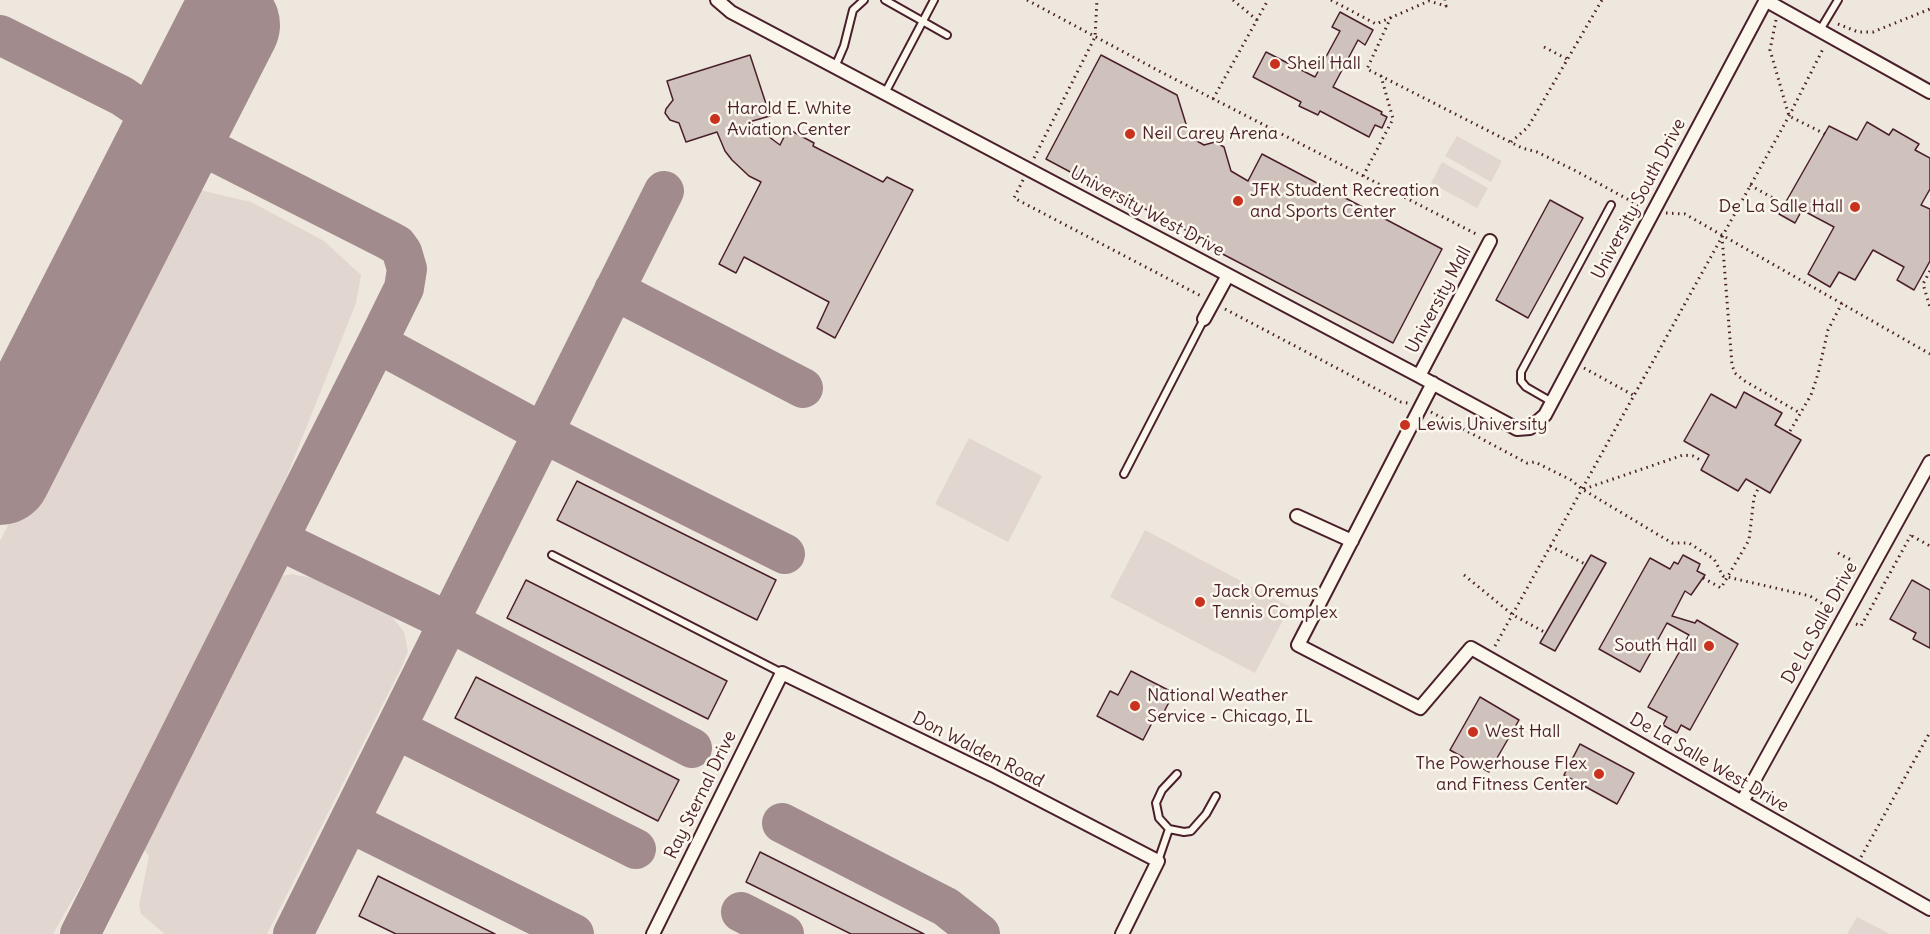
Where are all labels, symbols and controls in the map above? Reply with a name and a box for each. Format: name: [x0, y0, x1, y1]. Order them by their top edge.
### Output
place label: Sheil Hall: [1287, 53, 1361, 75]
marker: Sheil Hall: [1268, 57, 1282, 71]
place label: Harold E. White Aviation Center: [727, 98, 851, 140]
marker: Harold E. White Aviation Center: [708, 112, 722, 126]
street label: University South Drive: [1587, 115, 1691, 283]
place label: Neil Carey Arena: [1142, 123, 1278, 145]
marker: Neil Carey Arena: [1123, 127, 1137, 141]
street label: University West Drive: [1066, 162, 1228, 262]
place label: JFK Student Recreation and Sports Center: [1250, 180, 1439, 222]
marker: JFK Student Recreation and Sports Center: [1231, 194, 1245, 208]
place label: De La Salle Hall: [1718, 196, 1843, 218]
marker: De La Salle Hall: [1848, 200, 1862, 214]
street label: University Mall: [1402, 243, 1476, 357]
place label: Lewis University: [1417, 414, 1547, 436]
marker: Lewis University: [1398, 418, 1412, 432]
street label: De La Salle Drive: [1778, 558, 1862, 688]
place label: Jack Oremus Tennis Complex: [1212, 581, 1338, 624]
marker: Jack Oremus Tennis Complex: [1193, 595, 1207, 609]
place label: South Hall: [1614, 635, 1697, 657]
marker: South Hall: [1702, 639, 1716, 653]
place label: National Weather Service - Chicago, IL: [1147, 685, 1313, 728]
marker: National Weather Service - Chicago, IL: [1128, 699, 1142, 713]
street label: Don Walden Road: [909, 708, 1047, 792]
street label: De La Salle West Drive: [1626, 709, 1792, 817]
place label: West Hall: [1485, 721, 1560, 743]
marker: West Hall: [1466, 725, 1480, 739]
street label: Ray Sternal Drive: [661, 727, 741, 863]
place label: The Powerhouse Flex and Fitness Center: [1415, 753, 1587, 795]
marker: The Powerhouse Flex and Fitness Center: [1592, 767, 1606, 781]

